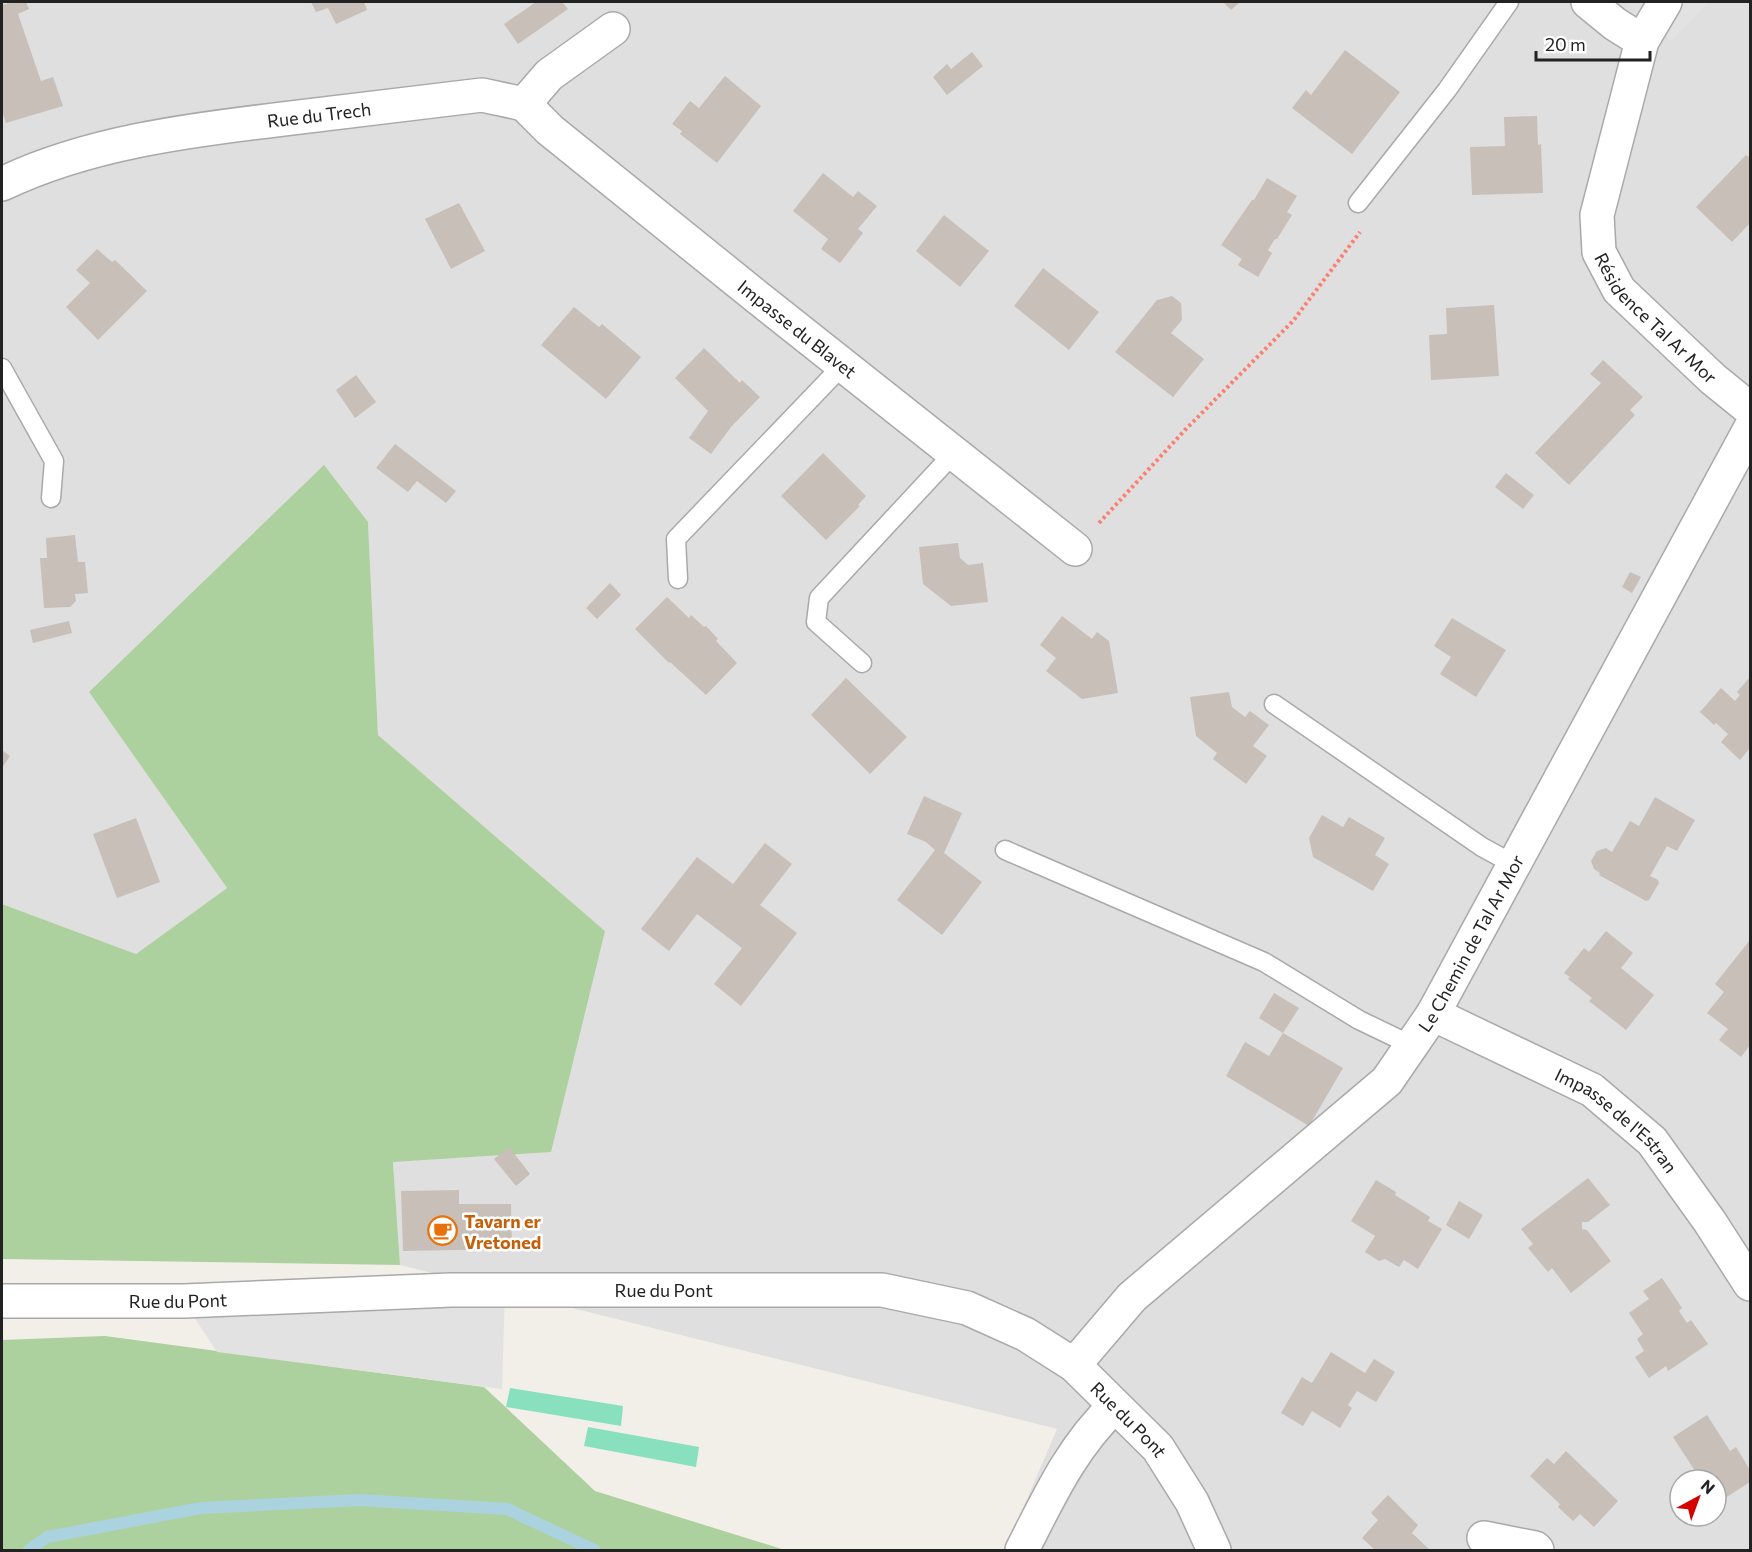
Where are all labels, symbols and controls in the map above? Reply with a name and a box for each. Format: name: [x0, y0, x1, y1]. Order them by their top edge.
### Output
scale bar: [1536, 24, 1650, 62]
text: 20 m: [1545, 33, 1586, 55]
street label: Rue du Trech: [266, 98, 372, 132]
street label: Résidence Tal Ar Mor: [1590, 249, 1722, 388]
street label: Impasse du Blavet: [733, 275, 861, 383]
street label: Le Chemin de Tal Ar Mor: [1413, 851, 1528, 1036]
street label: Impasse de l'Estran: [1552, 1063, 1682, 1177]
place label: Tavarn er Vretoned: [464, 1210, 541, 1253]
cafe icon: Tavarn er Vretoned: [427, 1215, 459, 1247]
street label: Rue du Pont: [615, 1279, 713, 1301]
street label: Rue du Pont: [129, 1288, 228, 1312]
street label: Rue du Pont: [1086, 1377, 1172, 1461]
north arrow: [1668, 1468, 1728, 1528]
text: N: [1697, 1475, 1719, 1497]

